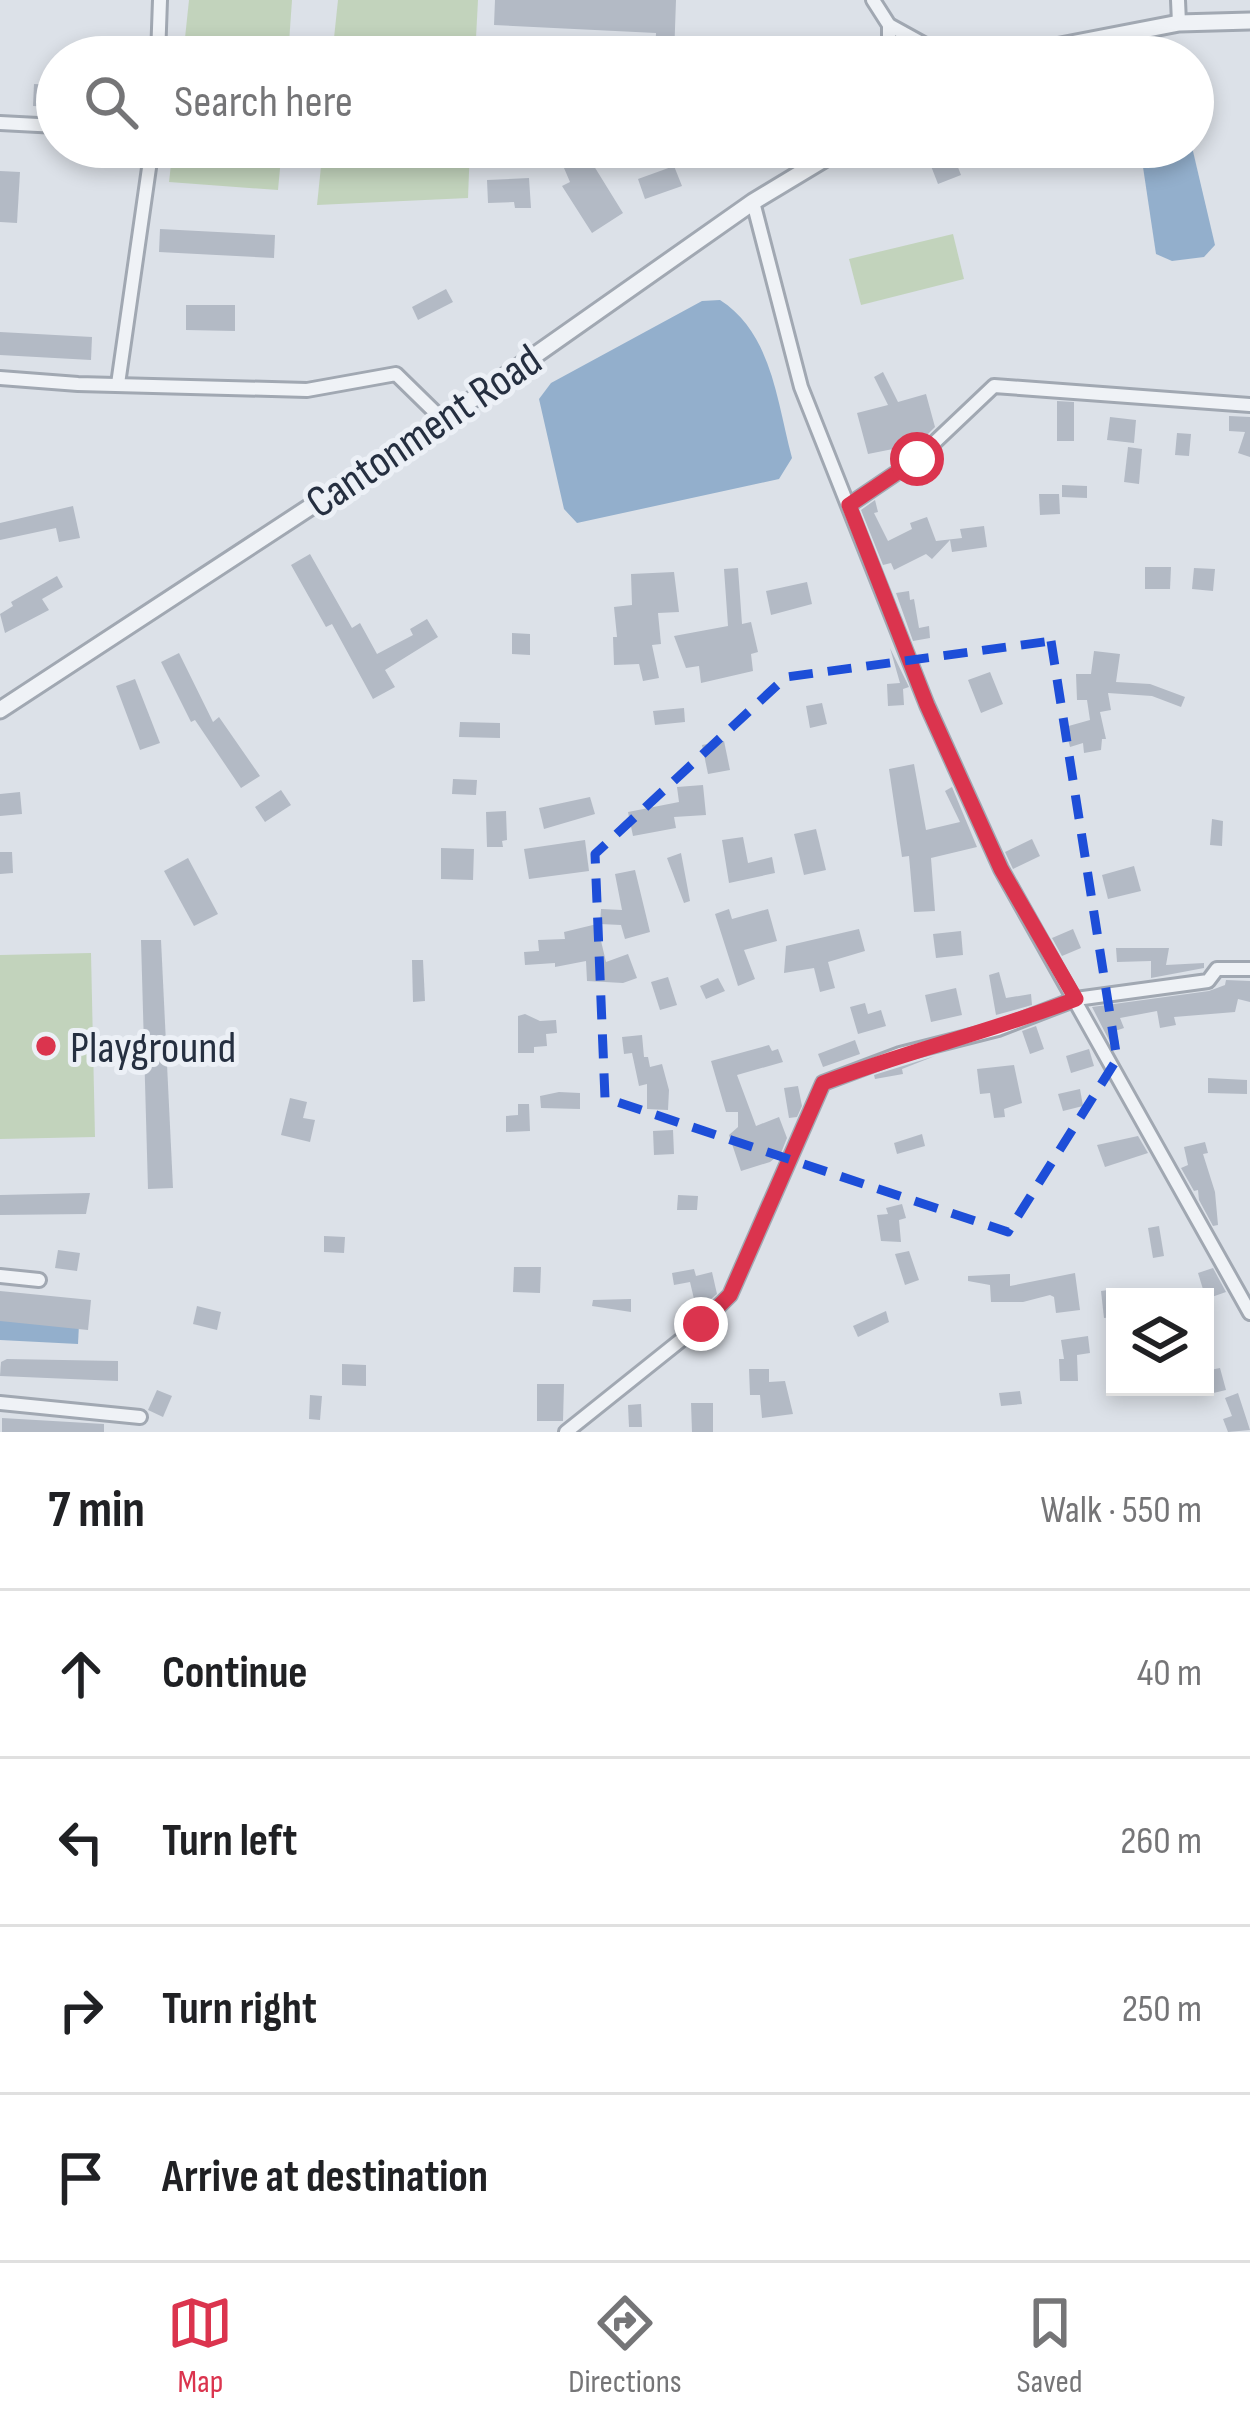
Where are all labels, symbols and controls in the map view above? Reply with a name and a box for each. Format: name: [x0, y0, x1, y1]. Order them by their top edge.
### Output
search box: [36, 36, 1214, 168]
icon: search: [78, 69, 144, 135]
text: Search here: [174, 75, 353, 130]
street label: Cantonment Road: [296, 333, 552, 531]
route start: [890, 432, 944, 486]
place label: Playground: [70, 1021, 236, 1076]
marker: Playground: [33, 1033, 59, 1059]
map controls: [1106, 1288, 1214, 1396]
button: layers: [1106, 1288, 1214, 1396]
route end: [674, 1297, 728, 1351]
text: 7 min: [48, 1480, 145, 1541]
text: Walk · 550 m: [1040, 1487, 1202, 1534]
icon: ahead: [48, 1641, 114, 1707]
text: Continue: [162, 1646, 308, 1701]
text: 40 m: [1137, 1650, 1202, 1697]
icon: left: [48, 1809, 114, 1875]
text: Turn left: [162, 1814, 297, 1869]
text: 260 m: [1120, 1818, 1202, 1865]
icon: right: [48, 1977, 114, 2043]
text: Turn right: [162, 1982, 317, 2037]
text: 250 m: [1122, 1986, 1202, 2033]
icon: arrive: [48, 2145, 114, 2211]
text: Arrive at destination: [162, 2150, 488, 2205]
tab: Map: [167, 2290, 233, 2402]
tab: Directions: [568, 2290, 682, 2402]
tab: Saved: [1016, 2290, 1083, 2402]

